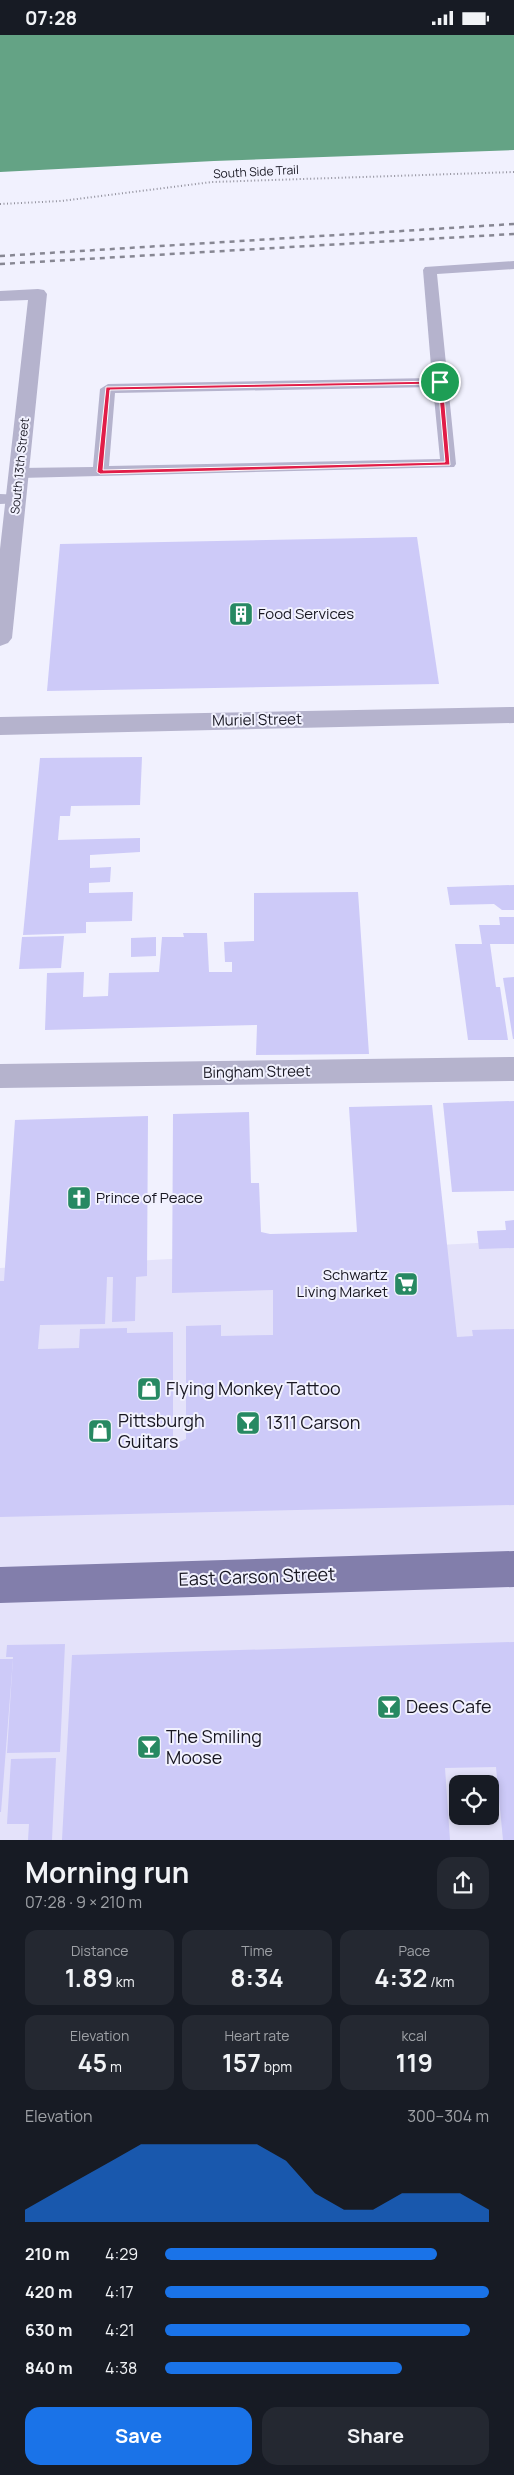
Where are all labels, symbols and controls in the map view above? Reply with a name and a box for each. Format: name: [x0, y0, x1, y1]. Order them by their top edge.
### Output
text: 07:28: [25, 5, 77, 31]
street label: South Side Trail: [213, 161, 299, 182]
pin: [419, 361, 461, 403]
icon: arrive: [426, 368, 454, 396]
street label: South 13th Street: [6, 417, 33, 515]
building icon: Food Services: [228, 601, 254, 627]
place label: Food Services: [258, 603, 354, 624]
street label: Muriel Street: [212, 708, 302, 731]
street label: Bingham Street: [203, 1060, 311, 1083]
church icon: Prince of Peace: [66, 1185, 92, 1211]
place label: Prince of Peace: [96, 1187, 203, 1208]
place label: Schwartz Living Market: [297, 1264, 388, 1302]
supermarket icon: Schwartz Living Market: [393, 1271, 419, 1297]
shop icon: Flying Monkey Tattoo: [136, 1376, 162, 1402]
place label: Flying Monkey Tattoo: [166, 1376, 341, 1400]
place label: Pittsburgh Guitars: [118, 1408, 205, 1453]
bar icon: 1311 Carson: [235, 1410, 261, 1436]
place label: 1311 Carson: [266, 1410, 360, 1434]
shop icon: Pittsburgh Guitars: [87, 1418, 113, 1444]
street label: East Carson Street: [178, 1561, 336, 1591]
bar icon: Dees Cafe: [376, 1694, 402, 1720]
place label: Dees Cafe: [406, 1694, 492, 1718]
place label: The Smiling Moose: [166, 1724, 262, 1769]
bar icon: The Smiling Moose: [136, 1734, 162, 1760]
map controls: [449, 1775, 499, 1825]
button: locate: [449, 1775, 499, 1825]
text: Morning run: [25, 1853, 189, 1891]
button: share: [437, 1857, 489, 1909]
text: 07:28 · 9 × 210 m: [25, 1891, 142, 1913]
text: Distance: [71, 1941, 128, 1960]
text: Time: [241, 1941, 273, 1960]
text: Pace: [399, 1941, 430, 1960]
text: 1.89: [65, 1960, 113, 1995]
text: 8:34: [230, 1960, 284, 1995]
text: 4:32: [374, 1960, 427, 1995]
text: km: [113, 1972, 135, 1991]
text: /km: [427, 1972, 454, 1991]
text: Elevation: [70, 2026, 129, 2045]
text: Heart rate: [225, 2026, 289, 2045]
text: kcal: [402, 2026, 427, 2045]
text: 45: [77, 2045, 107, 2080]
text: 157: [222, 2045, 261, 2080]
text: 119: [396, 2045, 433, 2080]
text: m: [107, 2057, 122, 2076]
text: bpm: [261, 2057, 292, 2076]
text: Elevation: [25, 2105, 93, 2127]
text: 300–304 m: [407, 2105, 489, 2127]
text: 210 m: [25, 2243, 70, 2265]
text: 4:29: [105, 2243, 138, 2265]
text: 420 m: [25, 2281, 72, 2303]
text: 4:17: [105, 2281, 134, 2303]
text: 630 m: [25, 2319, 72, 2341]
text: 4:21: [105, 2319, 135, 2341]
text: 840 m: [25, 2357, 73, 2379]
text: 4:38: [105, 2357, 137, 2379]
button: Save: [25, 2407, 252, 2465]
button: Share: [262, 2407, 489, 2465]

